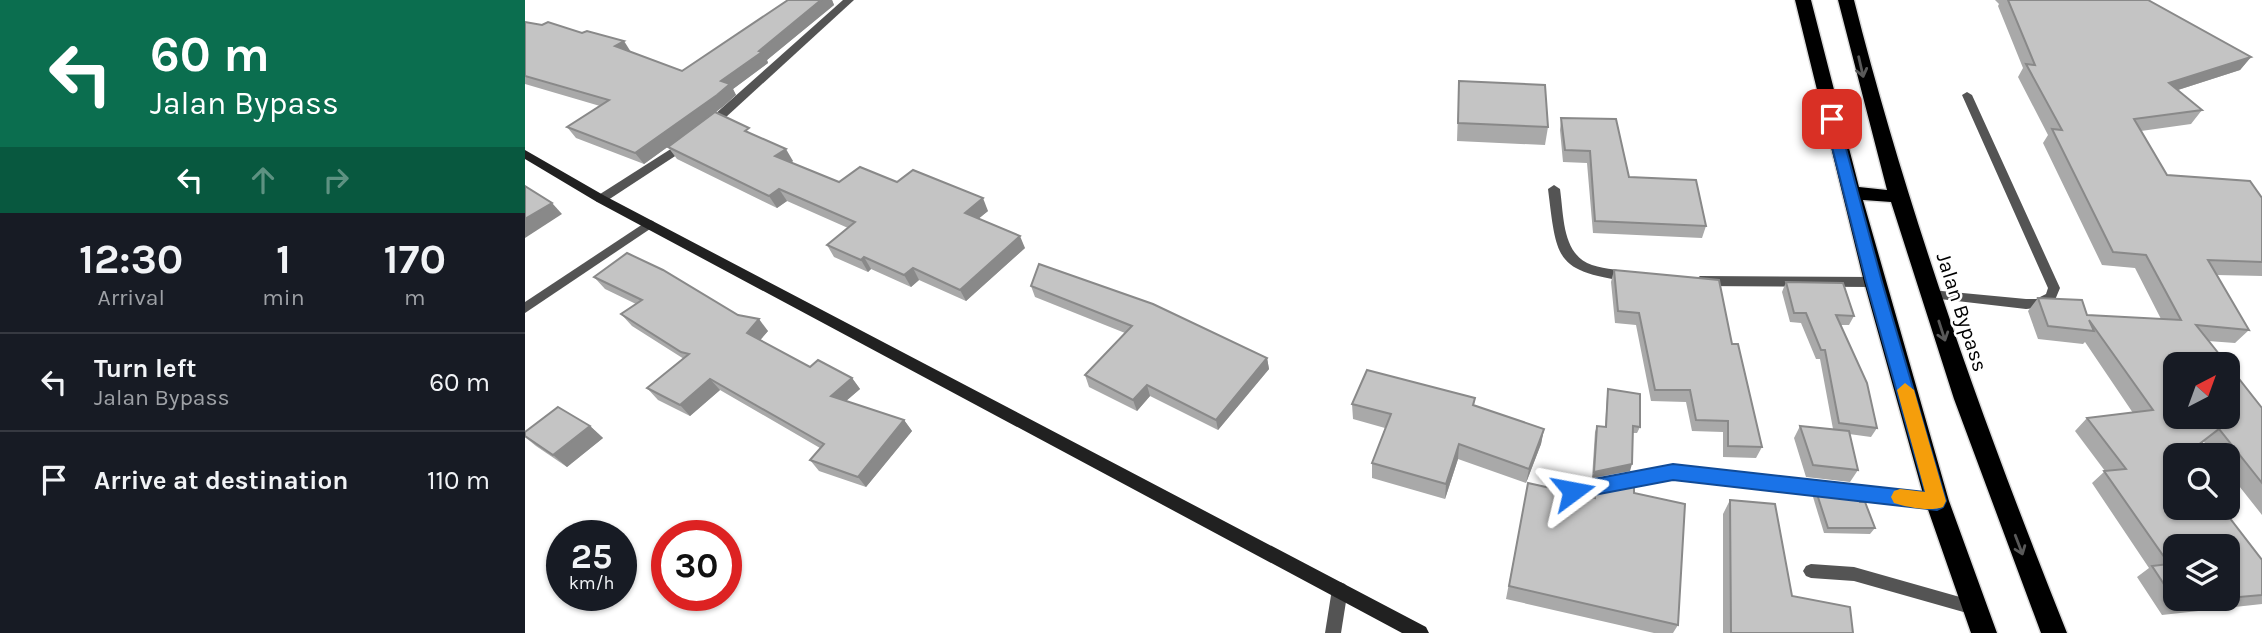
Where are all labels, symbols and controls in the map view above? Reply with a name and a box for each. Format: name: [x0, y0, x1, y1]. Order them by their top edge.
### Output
text: 60 m: [150, 26, 270, 83]
icon: left: [35, 28, 126, 119]
one-way arrow: [1856, 55, 1869, 77]
text: Jalan Bypass: [150, 85, 339, 122]
pin: [1802, 89, 1862, 149]
icon: arrive: [1813, 100, 1851, 138]
icon: left: [171, 161, 209, 199]
icon: ahead: [244, 161, 282, 199]
icon: right: [317, 161, 355, 199]
text: 12:30: [79, 234, 183, 284]
text: 1: [276, 234, 291, 284]
text: 170: [384, 234, 446, 284]
street label: Jalan Bypass: [1931, 249, 1993, 375]
text: Arrival: [97, 284, 165, 311]
text: min: [262, 284, 305, 311]
text: m: [404, 284, 426, 311]
one-way arrow: [1936, 320, 1949, 342]
north arrow: [2163, 352, 2240, 429]
map controls: [2163, 352, 2240, 611]
text: Turn left: [94, 353, 196, 384]
icon: left: [35, 363, 73, 401]
text: 60 m: [429, 367, 490, 398]
text: Jalan Bypass: [94, 384, 230, 411]
button: search: [2163, 443, 2240, 520]
position arrow: [1536, 454, 1610, 528]
icon: arrive: [35, 461, 73, 499]
text: Arrive at destination: [94, 465, 348, 496]
text: 110 m: [427, 465, 490, 496]
speed limit sign: 30: [651, 520, 742, 611]
one-way arrow: [2014, 533, 2027, 555]
button: layers: [2163, 534, 2240, 611]
text: 25: [571, 536, 612, 577]
text: km/h: [569, 572, 614, 594]

